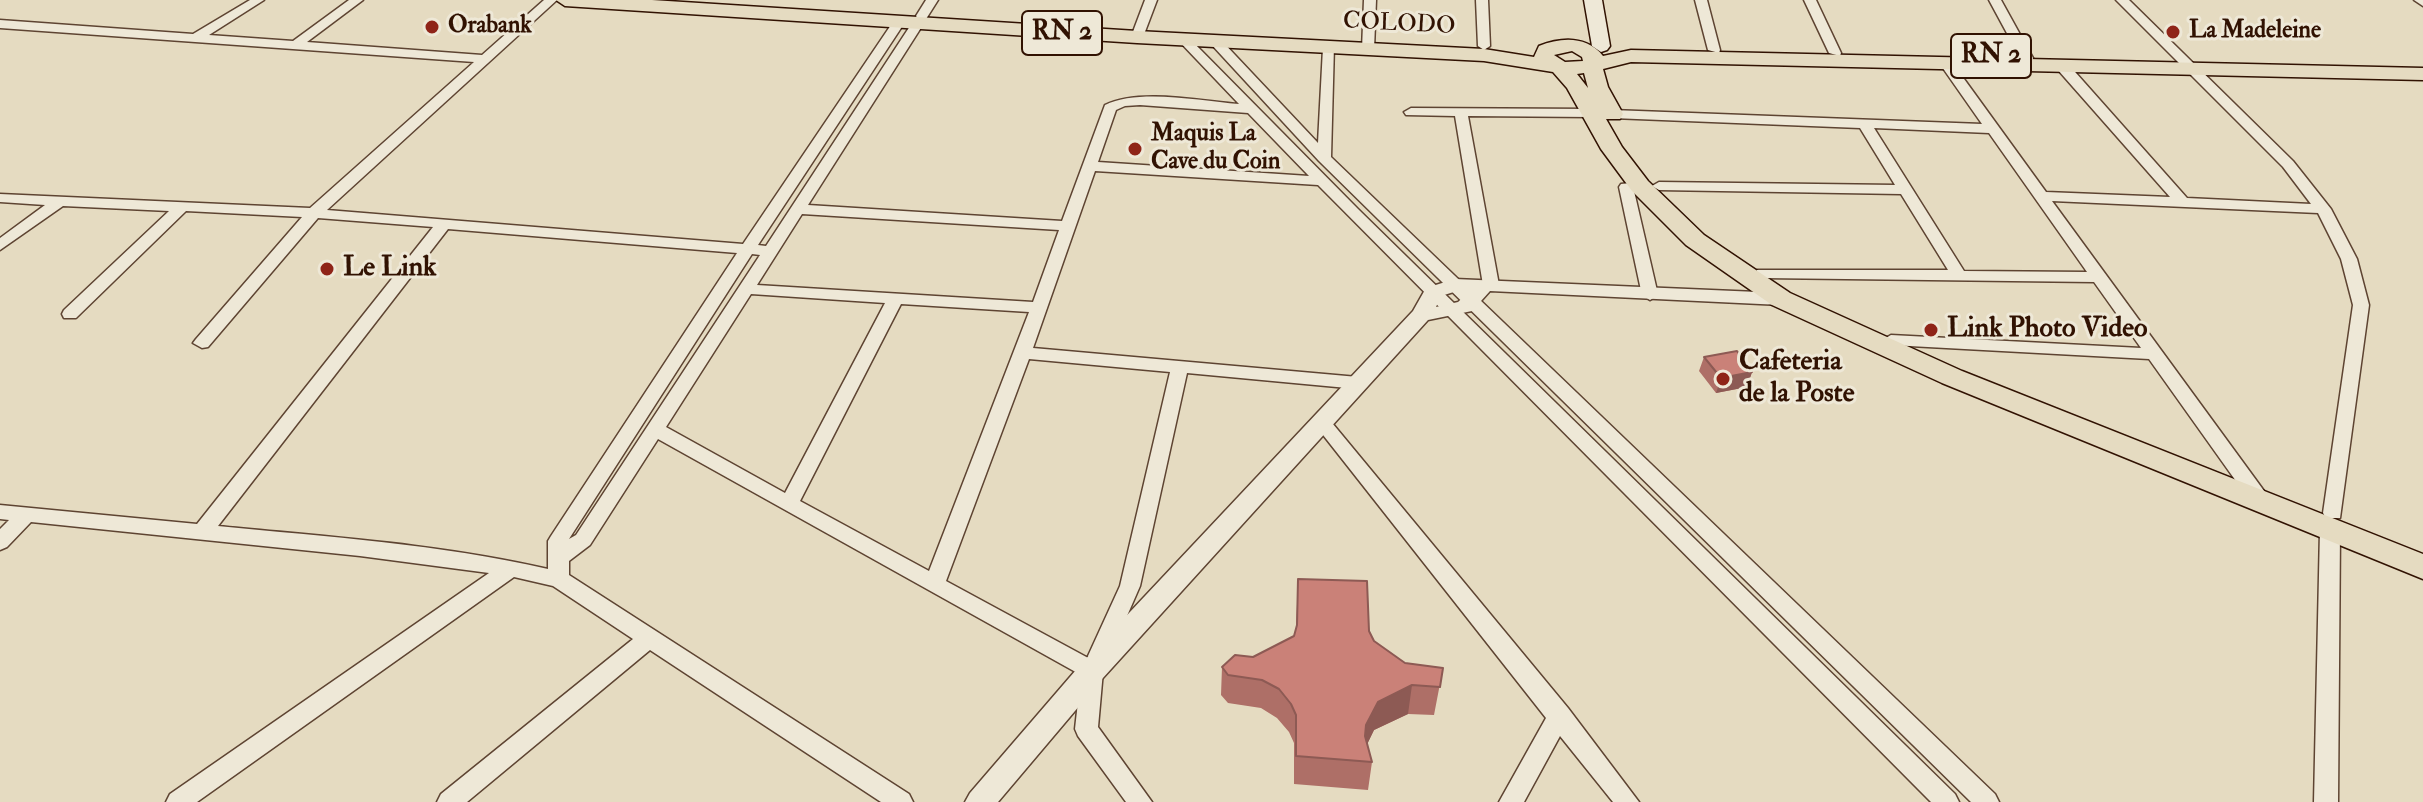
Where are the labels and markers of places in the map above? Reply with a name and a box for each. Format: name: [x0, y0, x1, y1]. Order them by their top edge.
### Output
place label: Orabank: [448, 13, 532, 41]
marker: Orabank: [423, 18, 441, 36]
place label: La Madeleine: [2189, 18, 2321, 46]
marker: La Madeleine: [2164, 23, 2182, 41]
place label: Maquis La Cave du Coin: [1151, 121, 1280, 177]
marker: Maquis La Cave du Coin: [1126, 140, 1144, 158]
place label: Le Link: [343, 252, 436, 286]
marker: Le Link: [318, 260, 336, 278]
place label: Link Photo Video: [1947, 313, 2147, 347]
marker: Link Photo Video: [1922, 321, 1940, 339]
place label: Cafeteria de la Poste: [1739, 346, 1854, 412]
marker: Cafeteria de la Poste: [1714, 370, 1732, 388]

